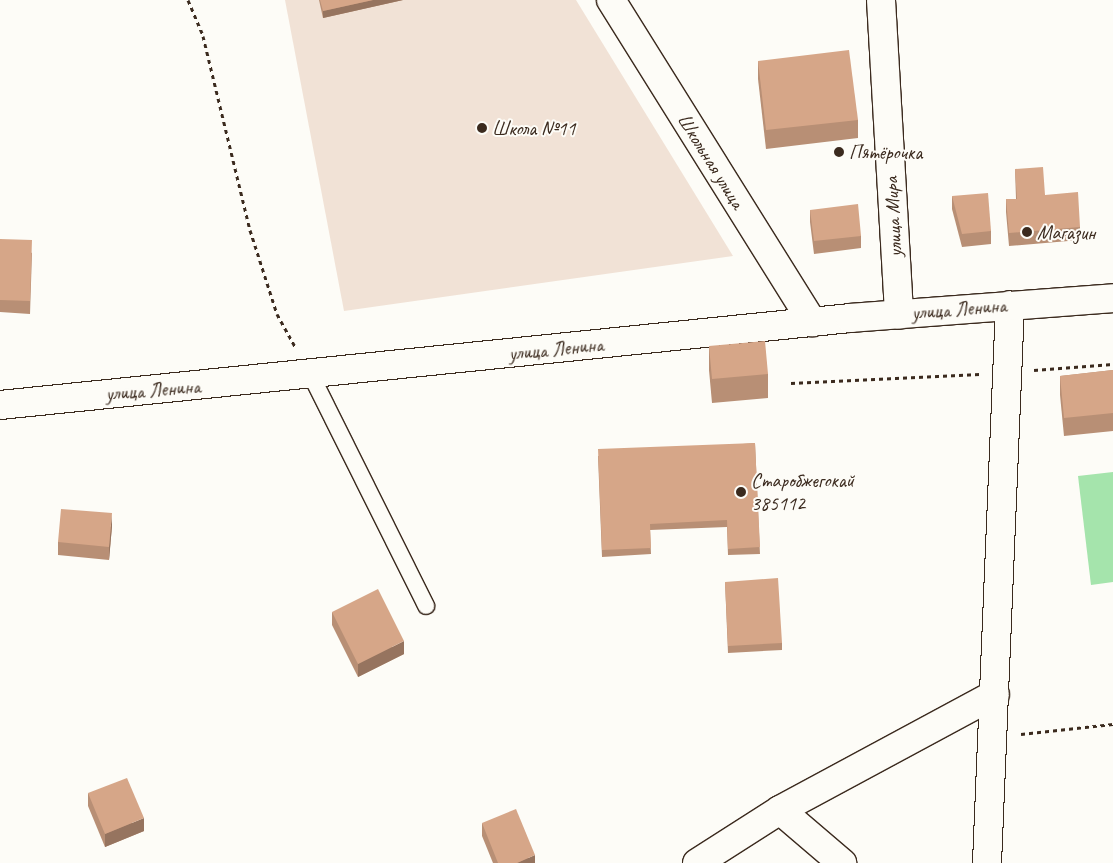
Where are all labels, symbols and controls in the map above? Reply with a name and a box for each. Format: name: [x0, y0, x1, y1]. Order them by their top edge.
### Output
street label: Школьная улица: [672, 109, 750, 213]
place label: Школа №11: [492, 116, 575, 140]
marker: Школа №11: [476, 122, 488, 134]
place label: Пятёрочка: [849, 140, 922, 164]
marker: Пятёрочка: [833, 146, 845, 158]
street label: улица Мира: [879, 176, 907, 258]
place label: Магазин: [1037, 220, 1095, 244]
marker: Магазин: [1021, 226, 1033, 238]
street label: улица Ленина: [911, 293, 1007, 325]
street label: улица Ленина: [508, 332, 604, 366]
street label: улица Ленина: [105, 374, 201, 406]
place label: Старобжегокай 385112: [751, 469, 854, 516]
marker: Старобжегокай 385112: [735, 486, 747, 498]

